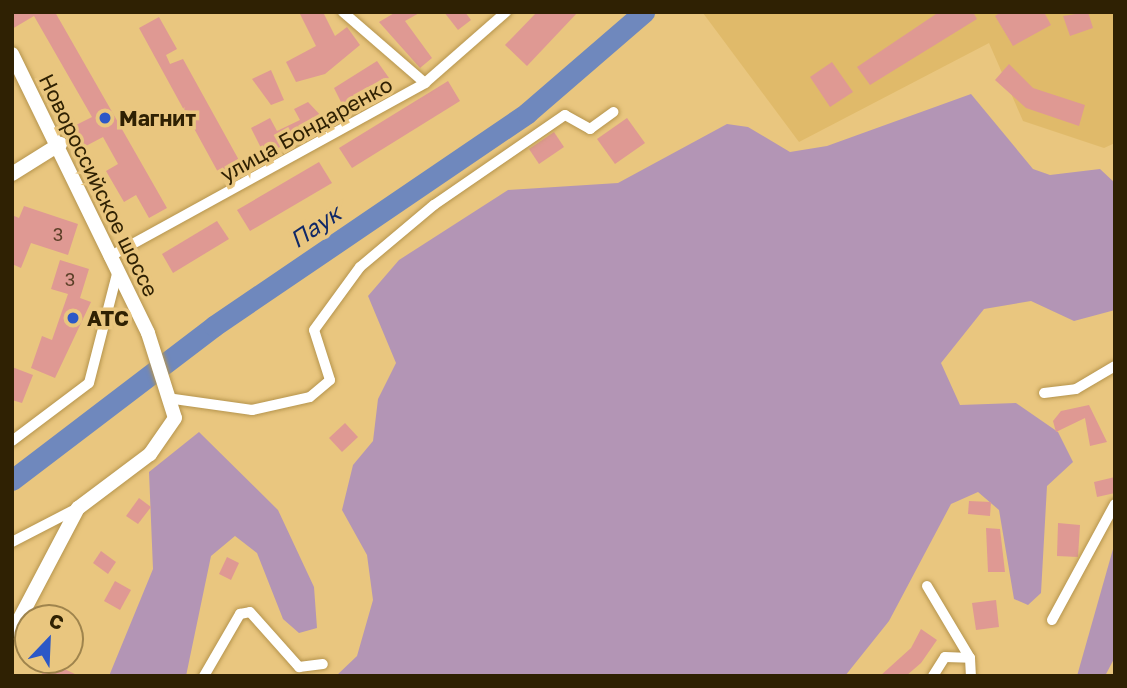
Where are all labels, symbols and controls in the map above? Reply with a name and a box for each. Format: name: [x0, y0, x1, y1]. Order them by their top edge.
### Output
street label: Новороссийское шоссе: [34, 69, 164, 301]
street label: улица Бондаренко: [215, 71, 397, 187]
place label: Магнит: [119, 105, 196, 131]
marker: Магнит: [97, 110, 113, 126]
water label: Паук: [284, 199, 346, 253]
house number: 3: [53, 223, 63, 245]
house number: 3: [65, 268, 75, 290]
place label: АТС: [87, 305, 129, 331]
marker: АТС: [65, 310, 81, 326]
north arrow: [14, 604, 84, 674]
text: С: [46, 608, 67, 634]

